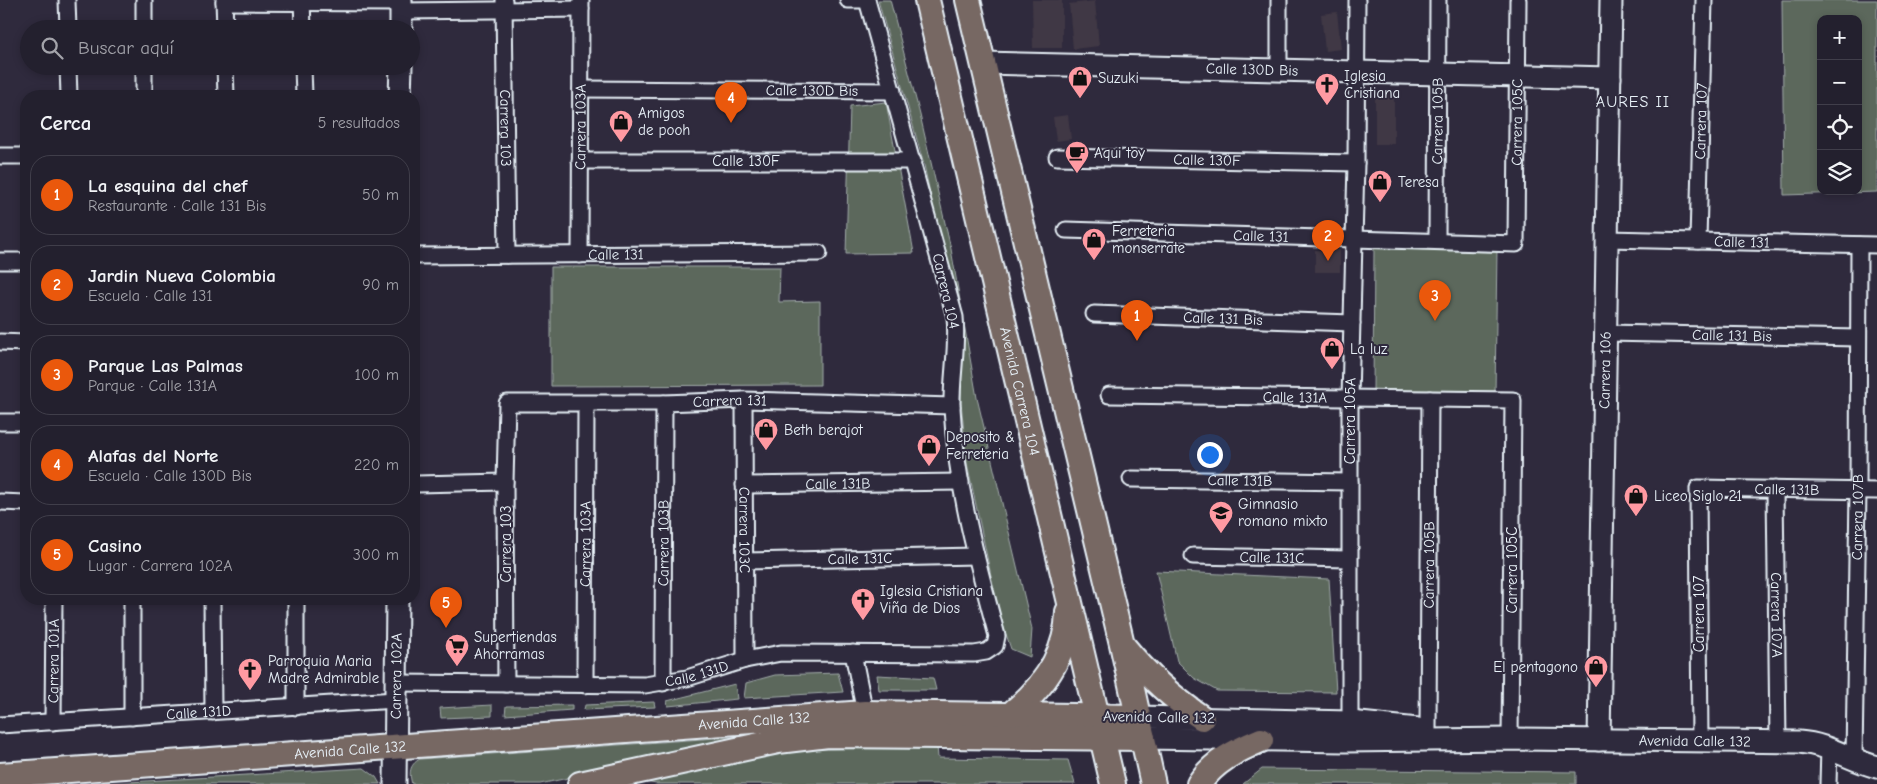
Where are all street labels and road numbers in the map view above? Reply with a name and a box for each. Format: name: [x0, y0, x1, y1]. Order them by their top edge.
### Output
street label: Calle 130D Bis: [1206, 59, 1298, 80]
street label: Carrera 105B: [1428, 77, 1447, 165]
street label: Carrera 105C: [1508, 79, 1526, 166]
street label: Calle 130D Bis: [766, 81, 858, 100]
street label: Carrera 107: [1691, 82, 1711, 160]
street label: Carrera 103A: [571, 84, 590, 170]
street label: Carrera 103: [496, 89, 515, 167]
street label: Calle 130F: [1173, 150, 1241, 170]
street label: Calle 130F: [712, 152, 780, 170]
street label: Calle 131: [1233, 226, 1289, 246]
street label: Calle 131: [1714, 232, 1770, 252]
street label: Calle 131: [588, 245, 644, 264]
street label: Carrera 104: [929, 252, 963, 330]
street label: Calle 131 Bis: [1183, 308, 1263, 329]
street label: Avenida Carrera 104: [996, 325, 1044, 457]
street label: Calle 131 Bis: [1692, 326, 1772, 345]
street label: Carrera 106: [1595, 331, 1615, 409]
street label: Carrera 105A: [1341, 377, 1360, 464]
street label: Calle 131A: [1263, 388, 1328, 407]
street label: Carrera 131: [693, 391, 767, 411]
street label: Calle 131B: [1207, 471, 1273, 490]
street label: Calle 131B: [805, 474, 871, 493]
street label: Carrera 107B: [1848, 474, 1867, 560]
street label: Calle 131B: [1754, 480, 1820, 499]
street label: Carrera 103C: [735, 487, 754, 573]
street label: Carrera 103B: [654, 500, 673, 586]
street label: Carrera 103A: [576, 501, 595, 587]
street label: Carrera 103: [497, 505, 515, 583]
street label: Carrera 105B: [1420, 521, 1438, 609]
street label: Carrera 105C: [1503, 527, 1521, 613]
street label: Calle 131C: [1239, 548, 1305, 567]
street label: Calle 131C: [827, 549, 893, 568]
street label: Carrera 107A: [1767, 572, 1786, 658]
street label: Carrera 107: [1690, 576, 1708, 652]
street label: Carrera 101A: [44, 618, 63, 703]
street label: Carrera 102A: [387, 633, 406, 719]
street label: Calle 131D: [664, 657, 731, 691]
street label: Calle 131D: [166, 701, 232, 723]
street label: Avenida Calle 132: [1103, 707, 1215, 727]
street label: Avenida Calle 132: [697, 708, 811, 734]
street label: Avenida Calle 132: [1639, 731, 1751, 751]
street label: Avenida Calle 132: [294, 737, 407, 763]

